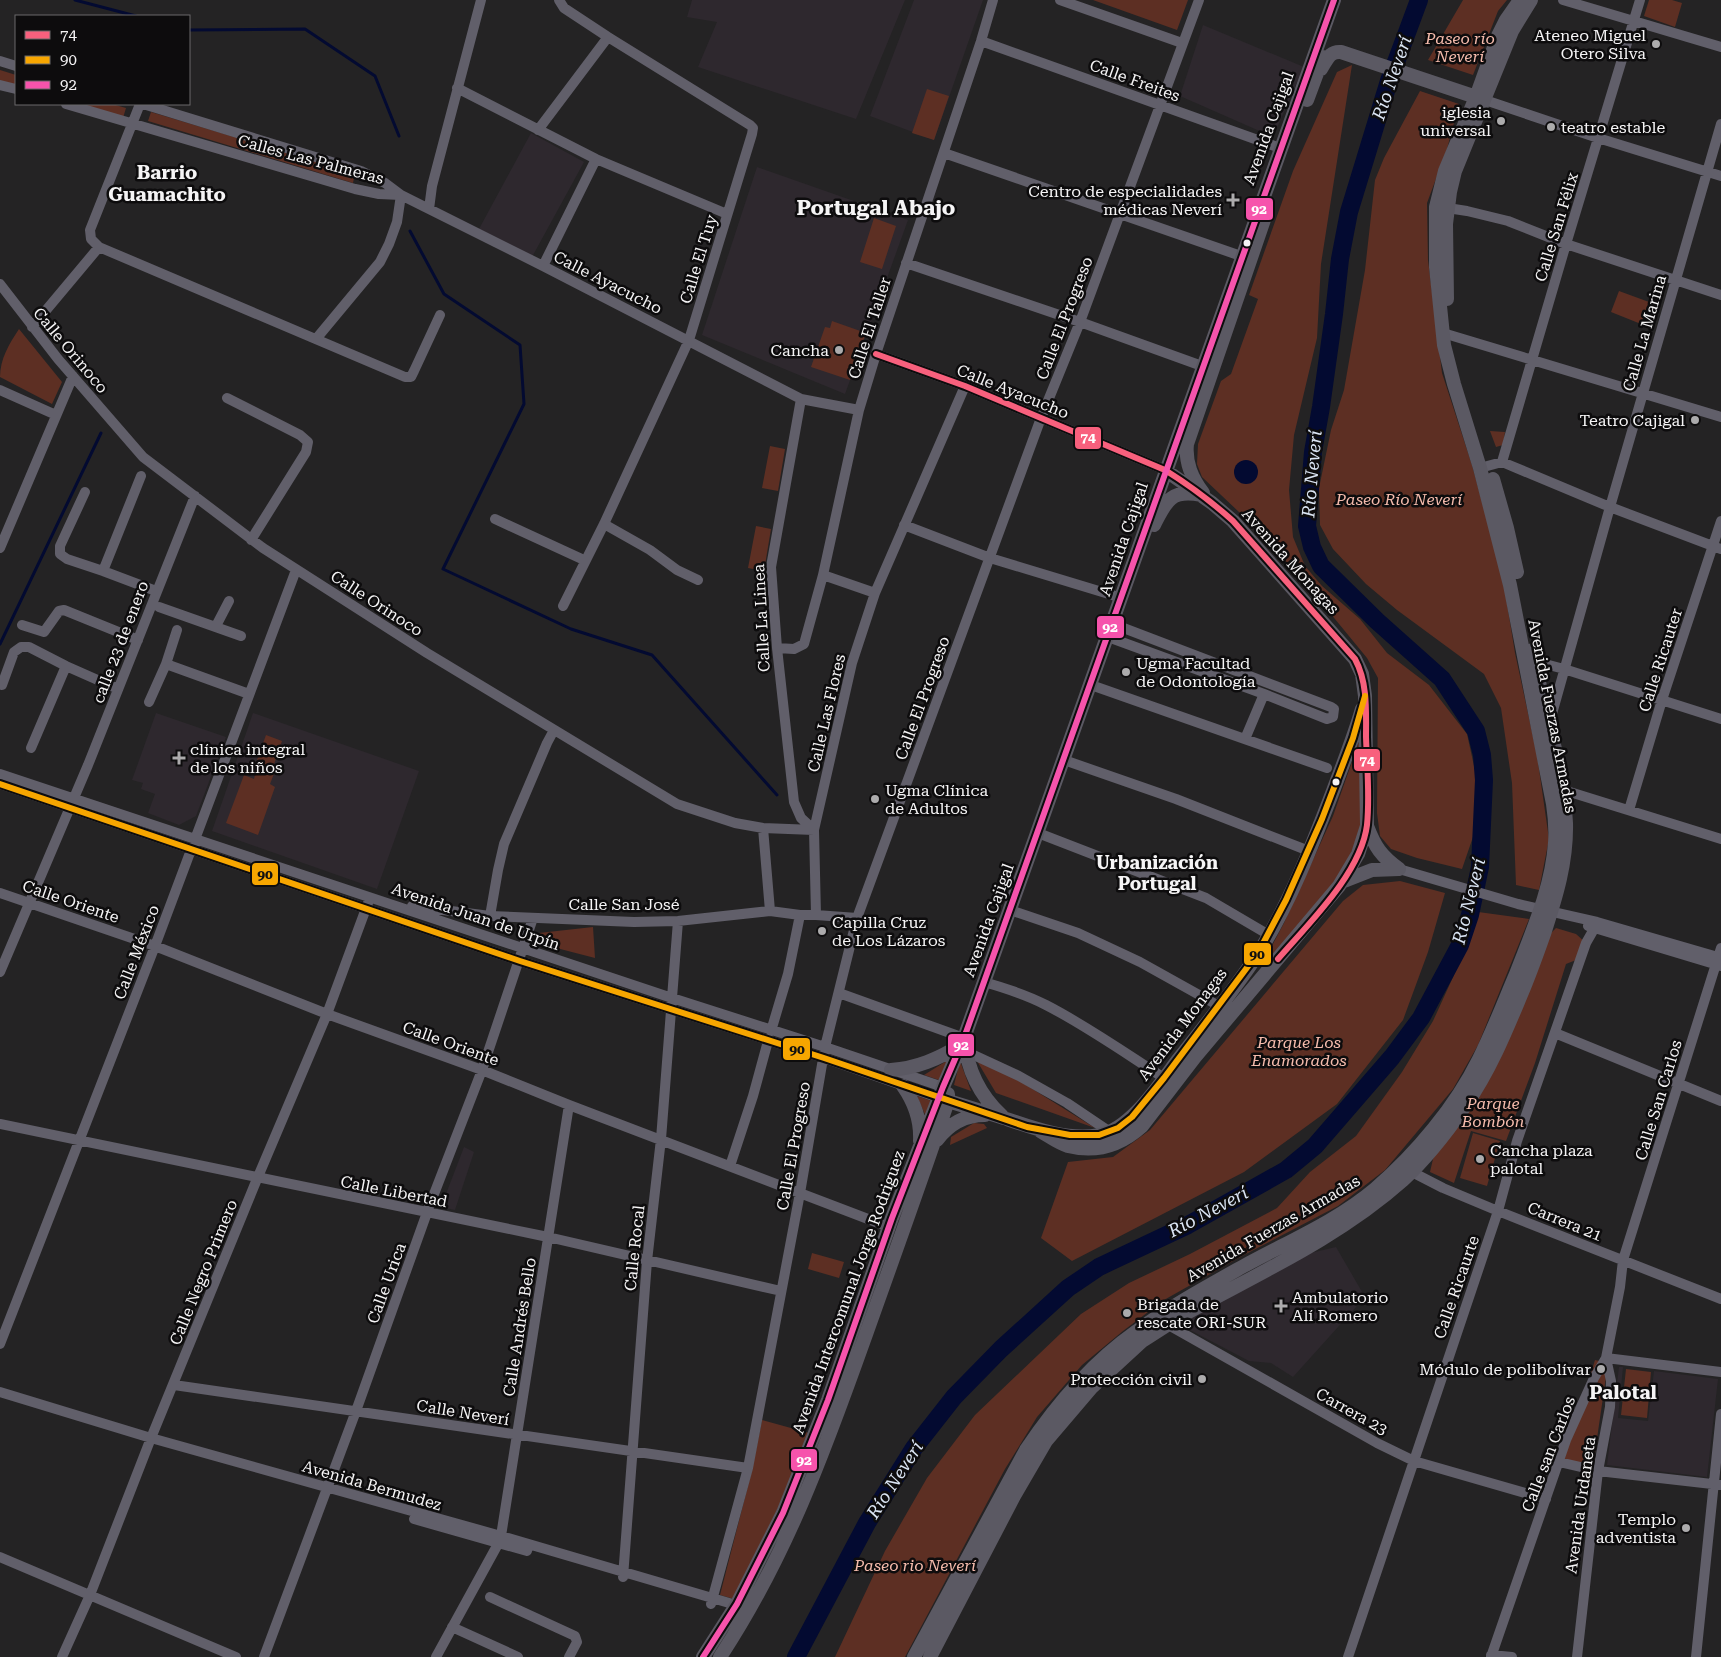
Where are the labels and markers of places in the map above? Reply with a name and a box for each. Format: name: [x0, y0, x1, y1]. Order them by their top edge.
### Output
place label: Ateneo Miguel Otero Silva: [1534, 26, 1646, 63]
marker: Ateneo Miguel Otero Silva: [1650, 38, 1662, 50]
place label: iglesia universal: [1420, 103, 1491, 140]
marker: iglesia universal: [1495, 115, 1507, 127]
place label: teatro estable: [1561, 118, 1665, 137]
marker: teatro estable: [1545, 121, 1557, 133]
place label: Centro de especialidades médicas Neverí: [1028, 182, 1222, 219]
marker: Centro de especialidades médicas Neverí: [1226, 193, 1240, 207]
unlabelled marker: [1242, 238, 1252, 248]
place label: Cancha: [771, 341, 829, 360]
marker: Cancha: [833, 344, 845, 356]
place label: Teatro Cajigal: [1579, 411, 1685, 430]
marker: Teatro Cajigal: [1689, 414, 1701, 426]
place label: Ugma Facultad de Odontología: [1136, 654, 1256, 691]
marker: Ugma Facultad de Odontología: [1120, 666, 1132, 678]
place label: clínica integral de los niños: [190, 740, 305, 777]
marker: clínica integral de los niños: [172, 751, 186, 765]
unlabelled marker: [1331, 777, 1341, 787]
place label: Ugma Clínica de Adultos: [885, 781, 988, 818]
marker: Ugma Clínica de Adultos: [869, 793, 881, 805]
place label: Capilla Cruz de Los Lázaros: [832, 913, 946, 950]
marker: Capilla Cruz de Los Lázaros: [816, 925, 828, 937]
place label: Cancha plaza palotal: [1490, 1141, 1593, 1178]
marker: Cancha plaza palotal: [1474, 1153, 1486, 1165]
place label: Ambulatorio Alí Romero: [1292, 1288, 1389, 1325]
place label: Brigada de rescate ORI-SUR: [1137, 1295, 1266, 1332]
marker: Ambulatorio Alí Romero: [1274, 1299, 1288, 1313]
marker: Brigada de rescate ORI-SUR: [1121, 1307, 1133, 1319]
place label: Módulo de polibolívar: [1419, 1360, 1591, 1379]
marker: Módulo de polibolívar: [1595, 1363, 1607, 1375]
place label: Protección civil: [1070, 1370, 1192, 1389]
marker: Protección civil: [1196, 1373, 1208, 1385]
place label: Templo adventista: [1596, 1510, 1676, 1547]
marker: Templo adventista: [1680, 1522, 1692, 1534]

